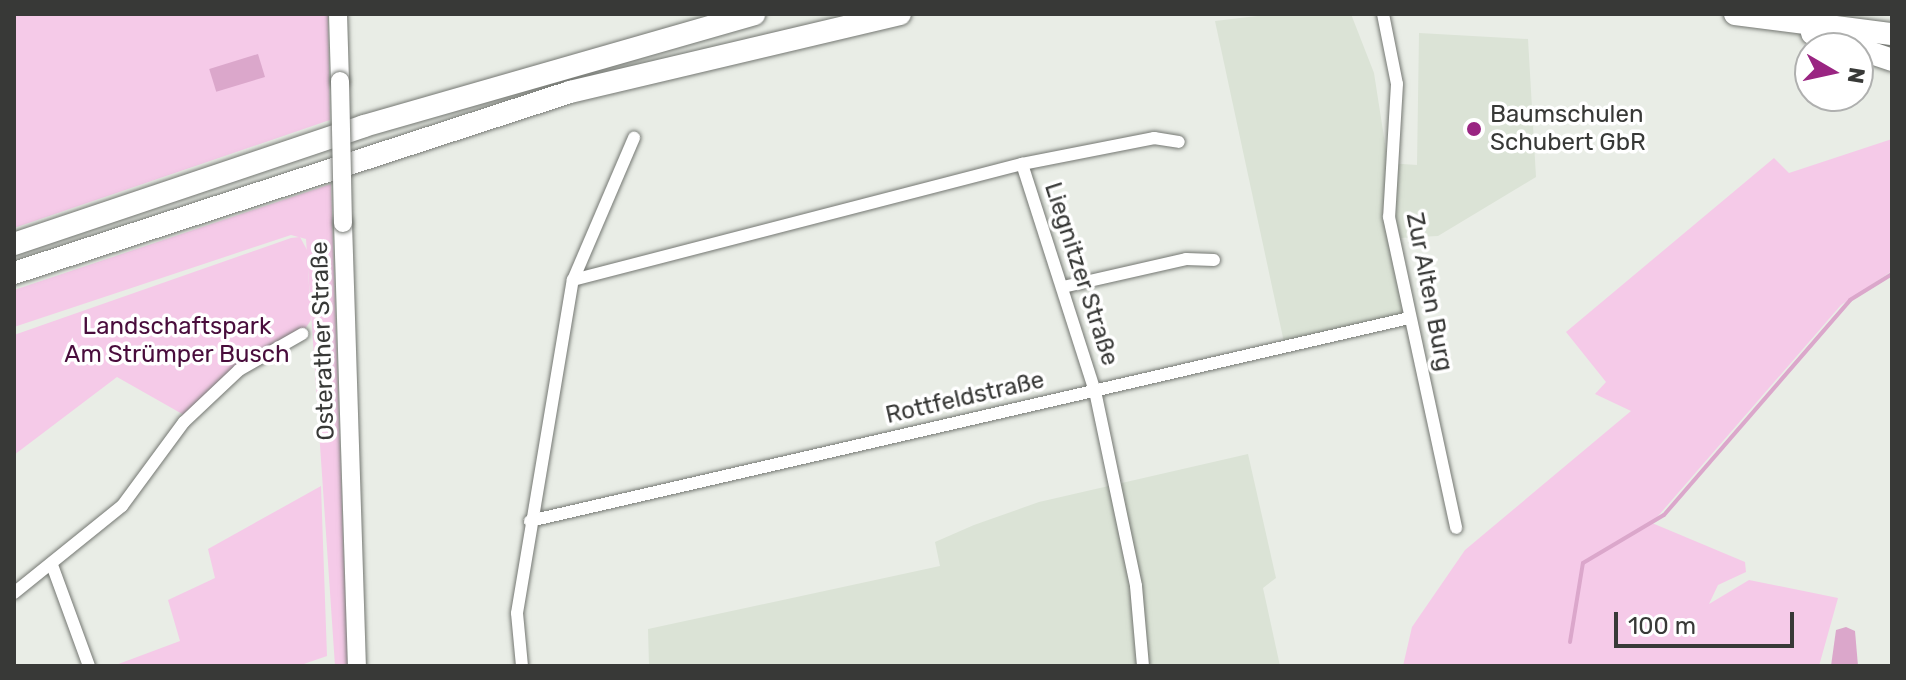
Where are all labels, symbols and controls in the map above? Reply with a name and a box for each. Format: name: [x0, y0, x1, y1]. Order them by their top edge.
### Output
north arrow: [1794, 32, 1874, 112]
text: N: [1842, 66, 1871, 85]
place label: Baumschulen Schubert GbR: [1490, 101, 1646, 157]
marker: Baumschulen Schubert GbR: [1465, 120, 1483, 138]
street label: Liegnitzer Straße: [1038, 179, 1124, 369]
street label: Zur Alten Burg: [1399, 210, 1459, 374]
street label: Osterather Straße: [305, 241, 341, 441]
park label: Landschaftspark Am Strümper Busch: [64, 313, 290, 369]
street label: Rottfeldstraße: [883, 366, 1047, 430]
scale bar: [1618, 596, 1798, 646]
text: 100 m: [1628, 612, 1696, 640]

